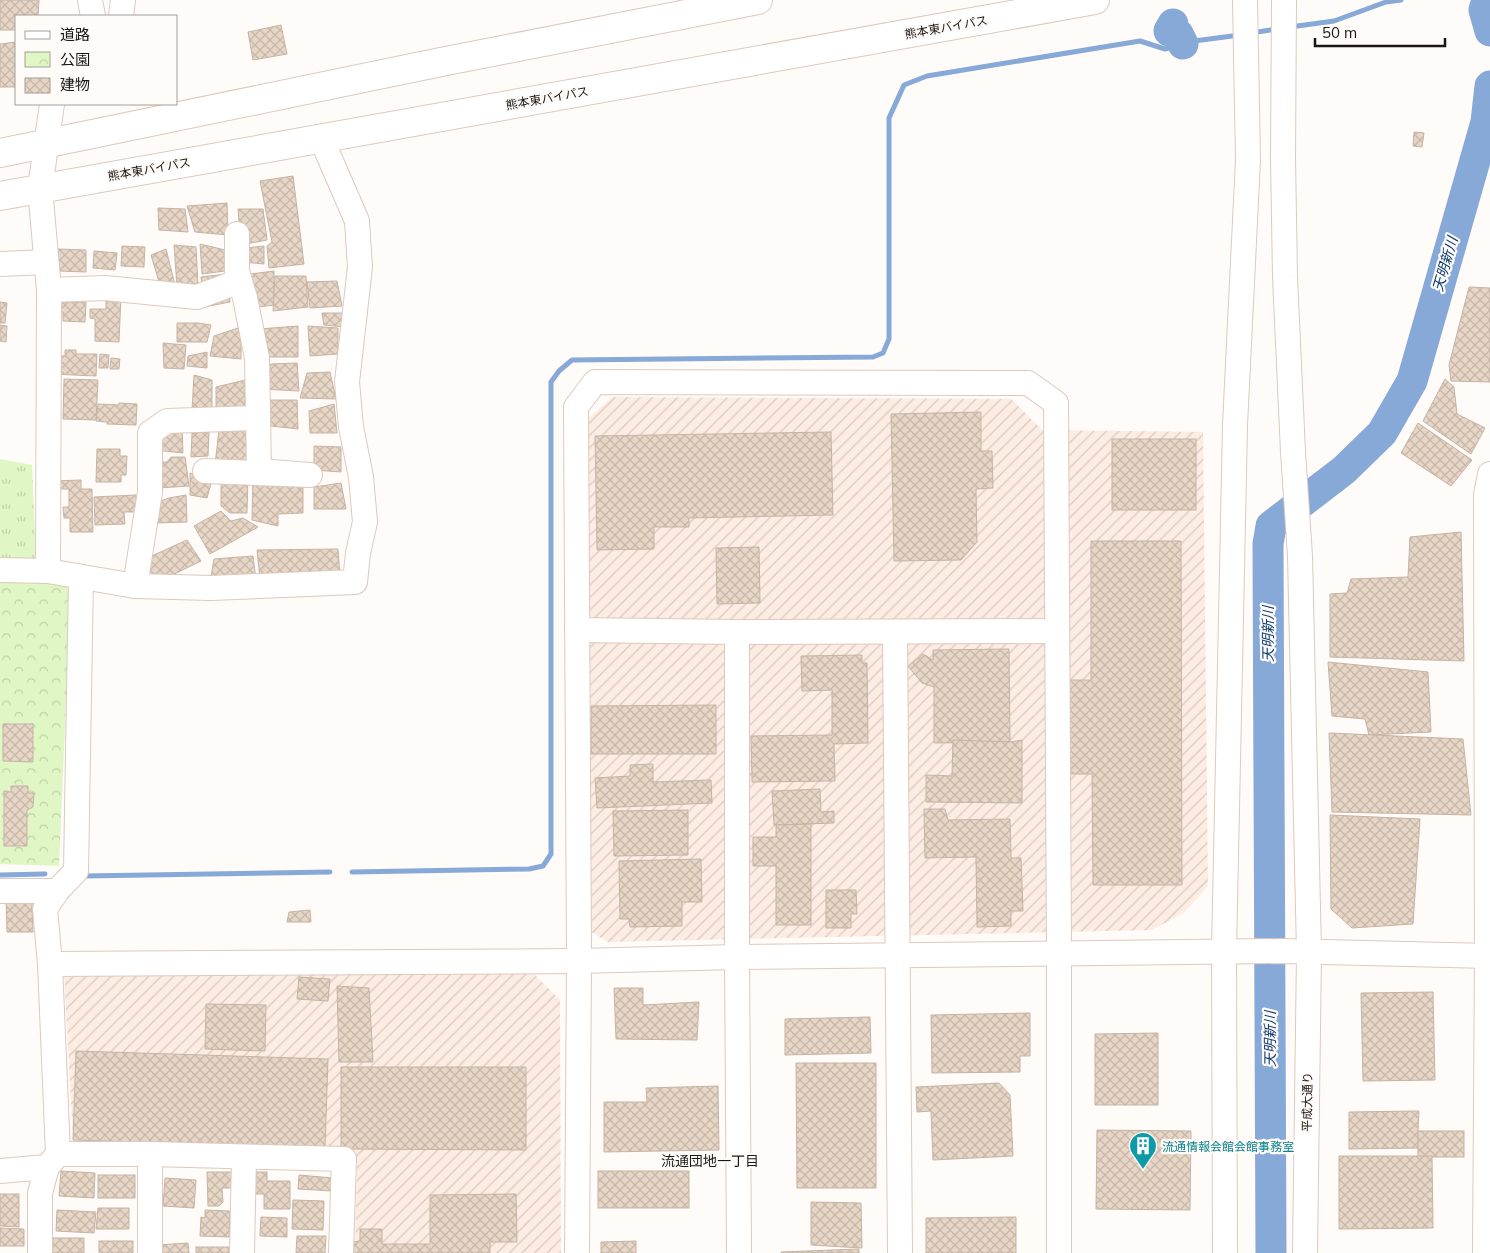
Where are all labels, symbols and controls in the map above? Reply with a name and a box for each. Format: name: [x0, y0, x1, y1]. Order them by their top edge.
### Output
street label: 熊本東バイパス: [903, 12, 989, 42]
legend: [15, 15, 178, 105]
scale bar: [1315, 15, 1445, 47]
text: 50 m: [1322, 23, 1357, 42]
text: 道路: [60, 25, 90, 44]
text: 公園: [60, 50, 90, 69]
text: 建物: [60, 75, 90, 94]
street label: 熊本東バイパス: [504, 83, 590, 113]
street label: 熊本東バイパス: [106, 154, 192, 184]
water label: 天明新川: [1429, 233, 1462, 293]
water label: 天明新川: [1259, 604, 1277, 662]
water label: 天明新川: [1261, 1009, 1279, 1067]
street label: 平成大通り: [1299, 1072, 1315, 1132]
building icon: 流通情報会館会館事務室: [1128, 1131, 1158, 1170]
place label: 流通情報会館会館事務室: [1162, 1139, 1294, 1154]
district label: 流通団地一丁目: [661, 1152, 759, 1170]

